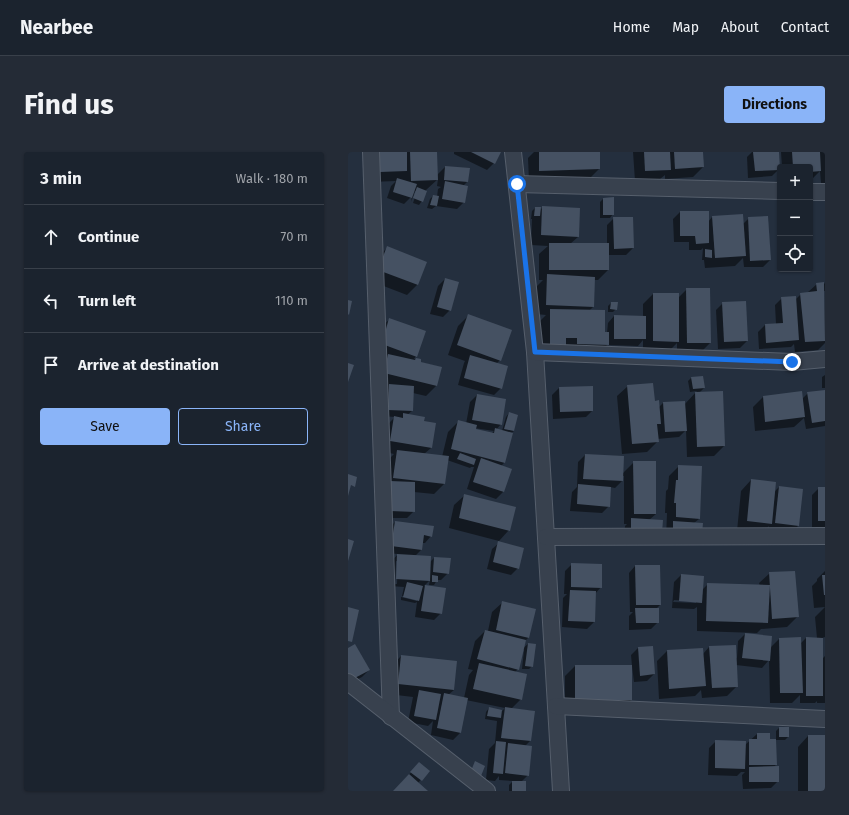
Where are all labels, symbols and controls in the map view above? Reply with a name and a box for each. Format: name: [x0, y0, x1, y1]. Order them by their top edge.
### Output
text: Nearbee: [20, 16, 93, 39]
text: Home: [613, 19, 650, 36]
text: Map: [672, 19, 699, 36]
text: About: [721, 19, 759, 36]
text: Contact: [781, 19, 829, 36]
button: Directions: [724, 86, 825, 123]
text: Find us: [24, 88, 114, 121]
map controls: [777, 164, 813, 272]
button: +: [777, 164, 813, 200]
text: 3 min: [40, 168, 82, 189]
text: Walk · 180 m: [236, 171, 308, 186]
route start: [508, 175, 526, 193]
button: −: [777, 200, 813, 236]
icon: ahead: [40, 226, 62, 248]
text: Continue: [78, 228, 139, 246]
text: 70 m: [281, 229, 308, 244]
button: locate: [777, 236, 813, 272]
icon: left: [40, 290, 62, 312]
text: Turn left: [78, 292, 136, 310]
text: 110 m: [275, 293, 308, 308]
route end: [783, 353, 801, 371]
icon: arrive: [40, 354, 62, 376]
text: Arrive at destination: [78, 356, 219, 374]
button: Save: [40, 408, 170, 445]
button: Share: [178, 408, 308, 445]

